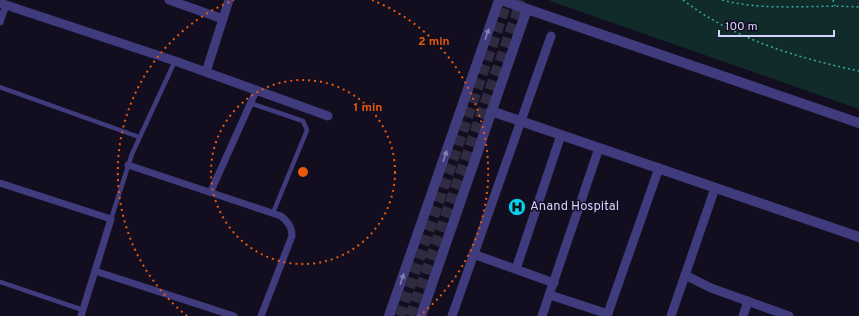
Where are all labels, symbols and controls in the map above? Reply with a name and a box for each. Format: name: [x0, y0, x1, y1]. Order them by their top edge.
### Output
scale bar: [719, 12, 834, 38]
text: 100 m: [725, 19, 758, 35]
one-way arrow: [485, 27, 491, 39]
text: 2 min: [418, 34, 450, 50]
text: 1 min: [354, 100, 382, 116]
one-way arrow: [442, 150, 448, 162]
centre of rings: [296, 165, 310, 179]
hospital icon: Anand Hospital: [507, 197, 527, 217]
place label: Anand Hospital: [530, 199, 619, 215]
one-way arrow: [399, 273, 405, 285]

